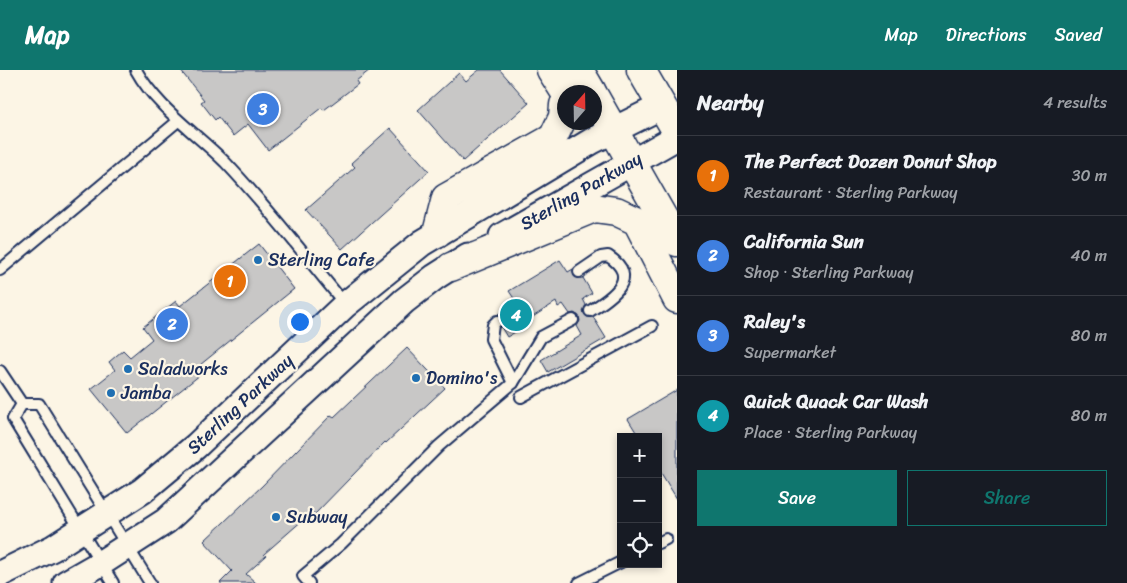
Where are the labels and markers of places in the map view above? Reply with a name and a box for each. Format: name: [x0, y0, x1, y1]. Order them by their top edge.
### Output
pin: 3: [247, 90, 279, 128]
place label: Sterling Cafe: [268, 244, 375, 276]
marker: Sterling Cafe: [252, 254, 264, 266]
pin: 1: [214, 262, 246, 300]
pin: 4: [500, 296, 532, 334]
pin: 2: [156, 305, 188, 343]
place label: Saladworks: [138, 353, 228, 385]
place label: Domino's: [426, 362, 498, 394]
marker: Saladworks: [122, 363, 134, 375]
marker: Domino's: [410, 372, 422, 384]
place label: Jamba: [120, 377, 172, 409]
marker: Jamba: [105, 387, 117, 399]
place label: Subway: [286, 501, 348, 533]
marker: Subway: [270, 511, 282, 523]

